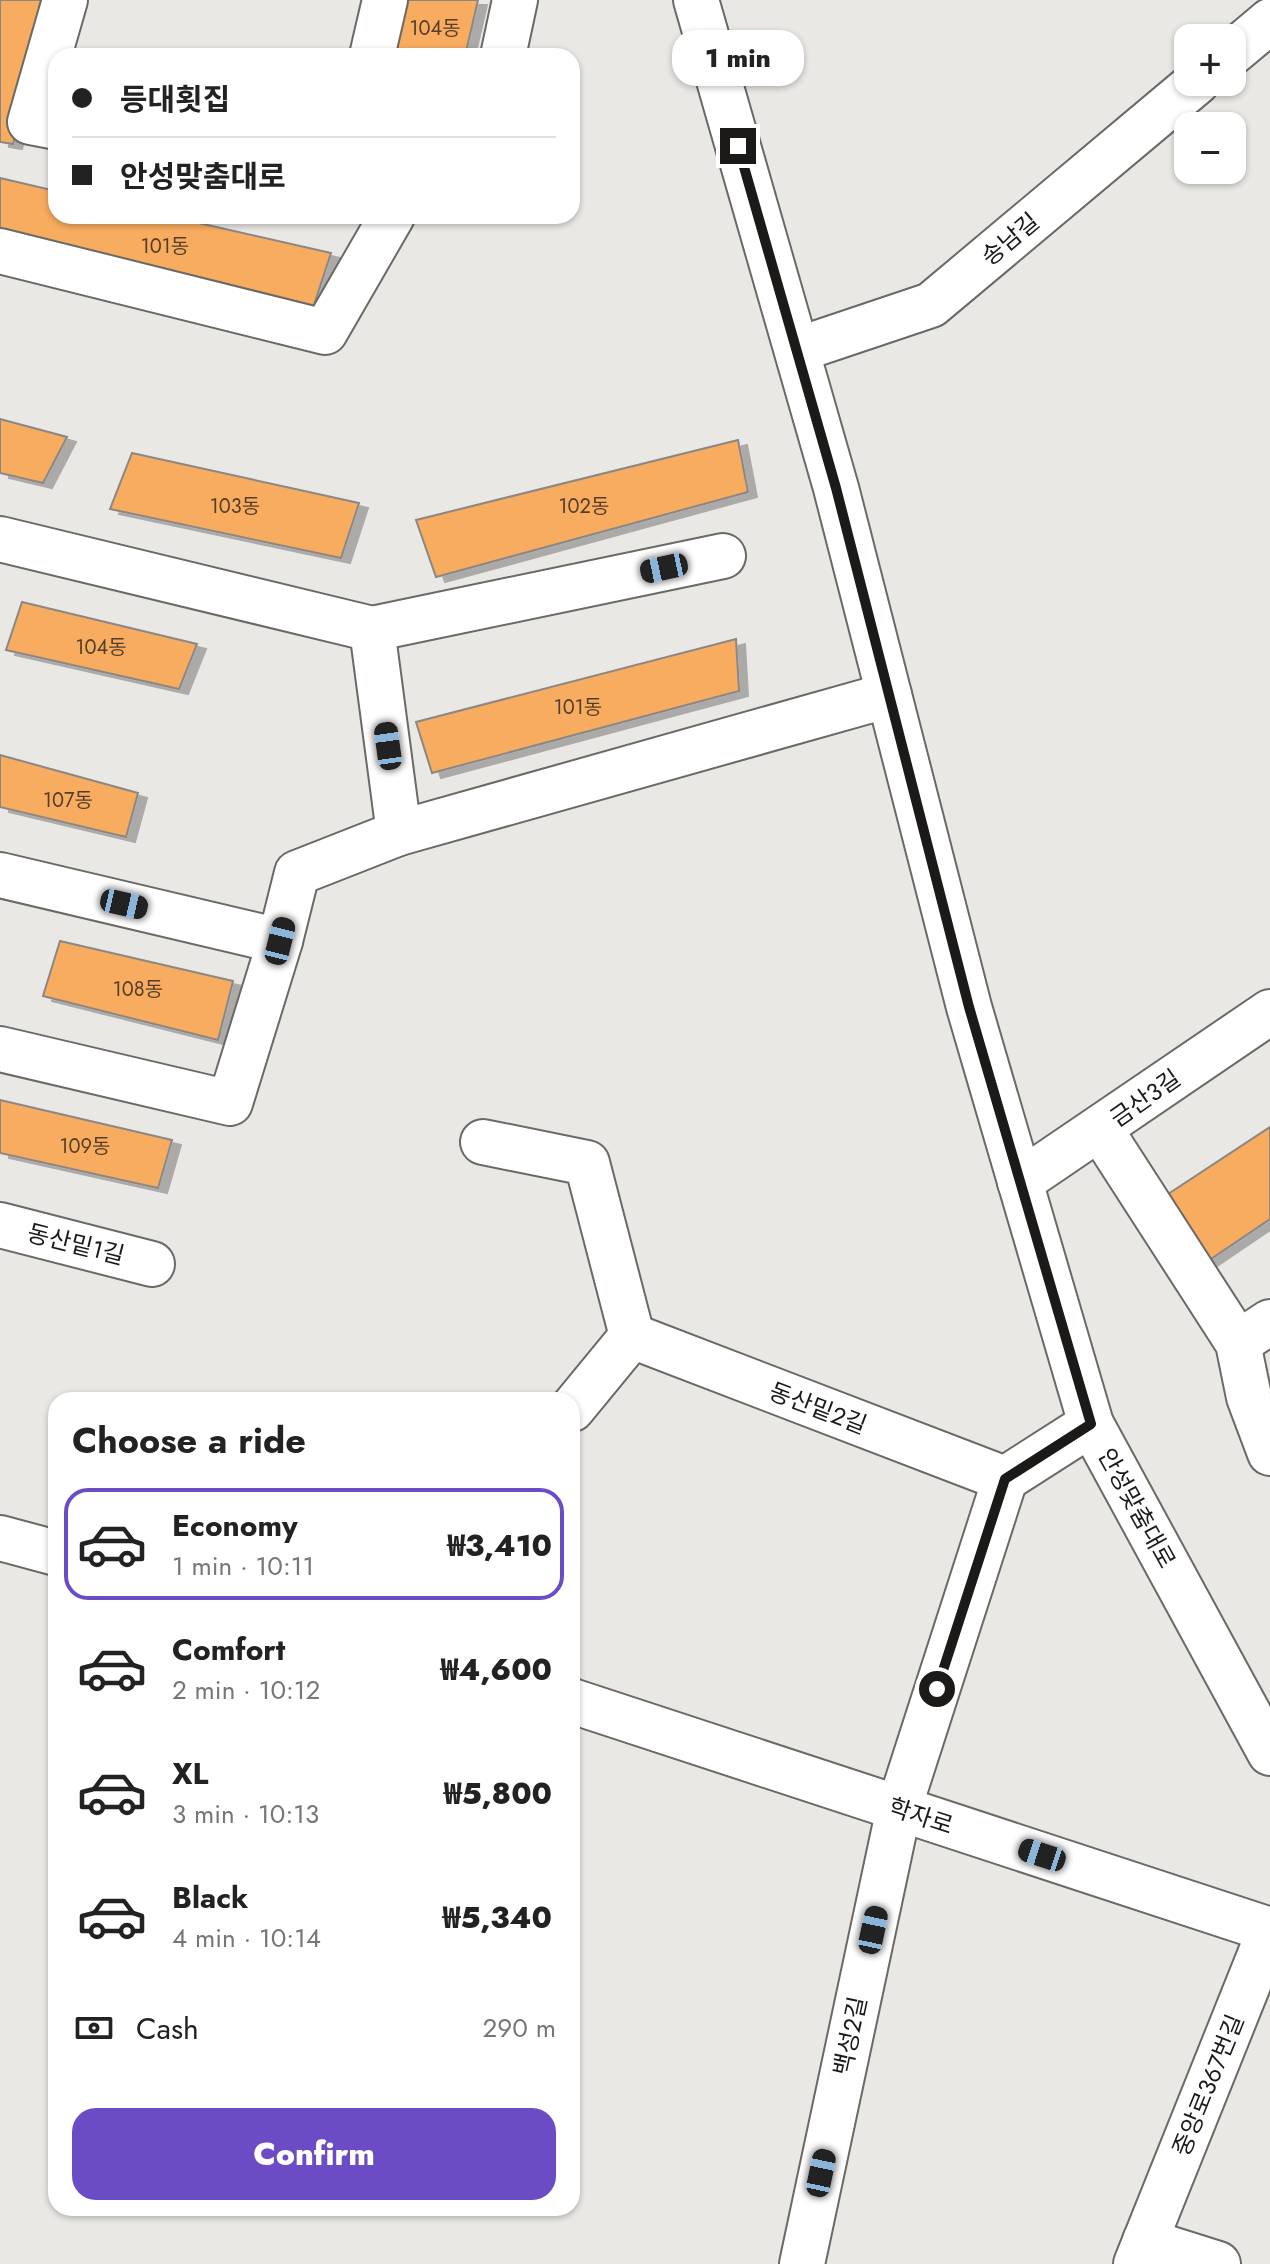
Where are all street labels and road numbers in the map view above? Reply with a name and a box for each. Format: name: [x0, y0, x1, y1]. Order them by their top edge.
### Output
street label: 송남길: [973, 204, 1047, 274]
street label: 금산3길: [1102, 1061, 1188, 1135]
street label: 동산밑1길: [24, 1215, 128, 1273]
street label: 동산밑2길: [764, 1373, 872, 1443]
street label: 안성맞춤대로: [1090, 1442, 1184, 1574]
street label: 학자로: [884, 1789, 958, 1843]
street label: 백성2길: [825, 1993, 875, 2079]
street label: 중앙로367번길: [1164, 2009, 1252, 2161]

